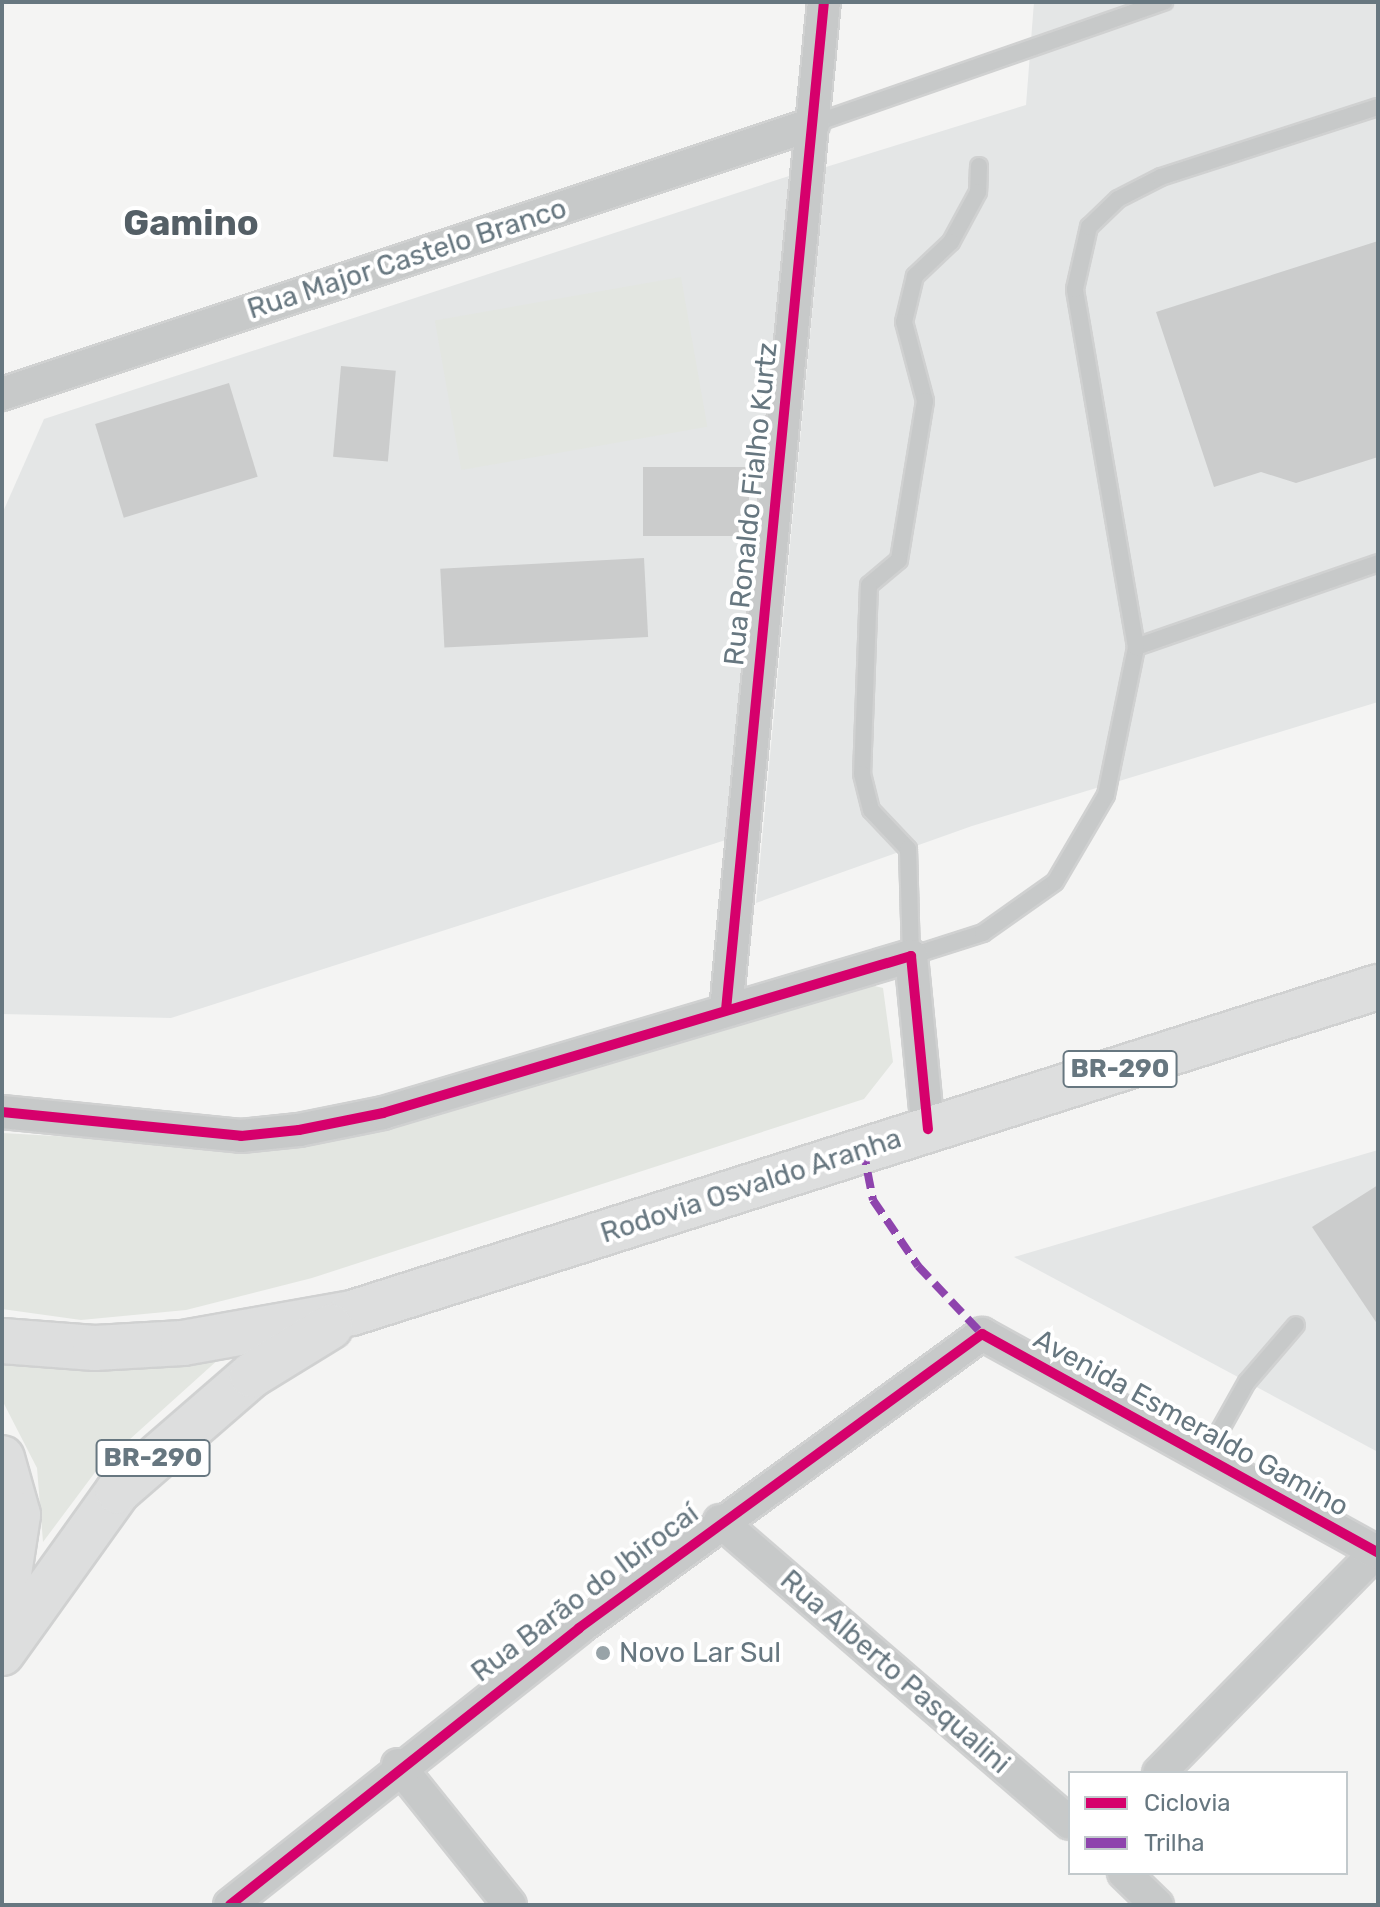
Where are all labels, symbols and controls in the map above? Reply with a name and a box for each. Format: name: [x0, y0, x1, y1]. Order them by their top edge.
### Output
street label: Rua Major Castelo Branco: [243, 191, 571, 327]
district label: Gamino: [123, 201, 259, 245]
street label: Rua Ronaldo Fialho Kurtz: [717, 341, 785, 667]
road number: BR-290: [1062, 1047, 1178, 1091]
street label: Rodovia Osvaldo Aranha: [596, 1121, 906, 1251]
street label: Avenida Esmeraldo Gamino: [1028, 1322, 1354, 1524]
road number: BR-290: [95, 1436, 211, 1480]
street label: Rua Barão do Ibirocaí: [465, 1497, 705, 1689]
street label: Rua Alberto Pasqualini: [773, 1563, 1017, 1781]
place label: Novo Lar Sul: [619, 1636, 782, 1670]
marker: Novo Lar Sul: [594, 1644, 612, 1662]
legend: [1068, 1771, 1348, 1875]
text: Ciclovia: [1144, 1789, 1231, 1817]
text: Trilha: [1144, 1829, 1205, 1857]

